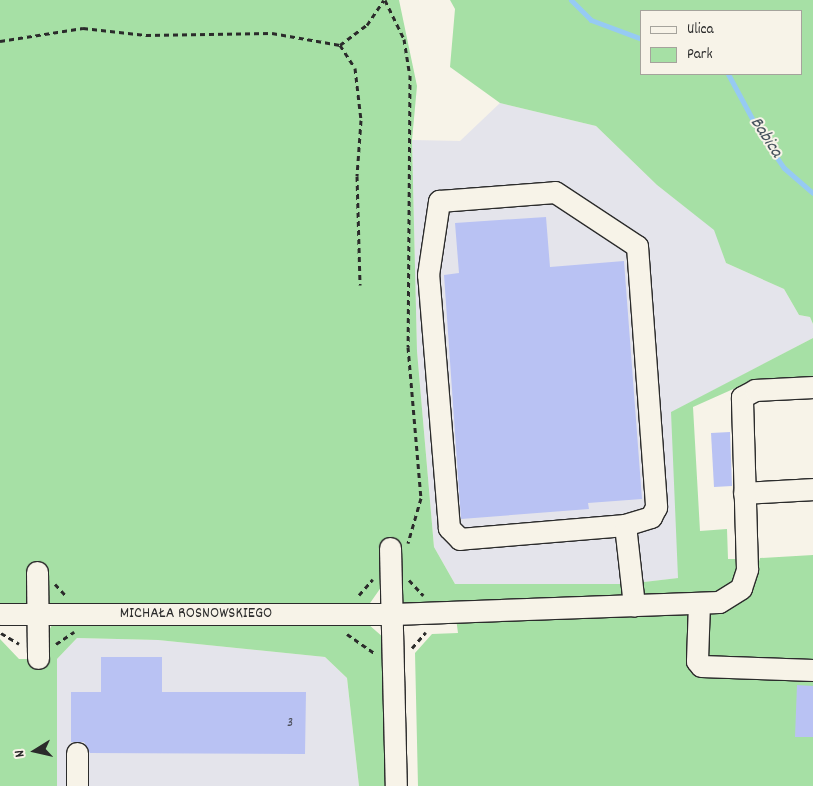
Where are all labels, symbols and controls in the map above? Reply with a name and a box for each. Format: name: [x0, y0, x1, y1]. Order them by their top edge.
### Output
legend: [640, 10, 803, 75]
text: Ulica: [687, 19, 714, 41]
text: Park: [687, 44, 713, 66]
water label: Babica: [744, 114, 786, 162]
street label: MICHAŁA ROSNOWSKIEGO: [120, 604, 272, 624]
house number: 3: [287, 715, 293, 731]
north arrow: [10, 726, 60, 776]
text: N: [10, 748, 31, 759]

